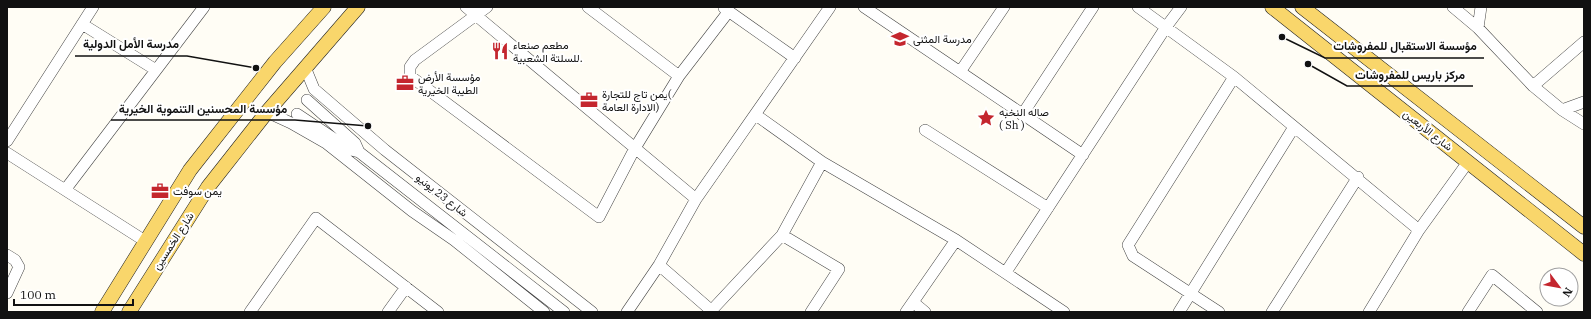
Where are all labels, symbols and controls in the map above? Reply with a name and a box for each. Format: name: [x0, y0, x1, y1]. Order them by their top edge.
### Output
school or university icon: مدرسة المثنى: [890, 29, 910, 49]
callout: مدرسة الأمل الدولية: [75, 32, 187, 56]
place label: مدرسة المثنى: [913, 32, 972, 46]
callout: مؤسسة الاستقبال للمفروشات: [1325, 34, 1484, 58]
text: مدرسة الأمل الدولية: [83, 36, 179, 52]
place label: مطعم صنعاء للسلتة الشعبية.: [513, 38, 583, 65]
text: مؤسسة الاستقبال للمفروشات: [1333, 38, 1477, 54]
restaurant icon: مطعم صنعاء للسلتة الشعبية.: [490, 41, 510, 61]
callout: مركز باريس للمفروشات: [1347, 62, 1473, 86]
text: مركز باريس للمفروشات: [1355, 67, 1466, 83]
place label: مؤسسة الأرض الطيبة الخيرية: [418, 70, 481, 97]
office icon: مؤسسة الأرض الطيبة الخيرية: [395, 73, 415, 93]
place label: يمن تاج للتجارة( الادارة العامة): [602, 87, 672, 114]
office icon: يمن تاج للتجارة( الادارة العامة): [579, 90, 599, 110]
callout: مؤسسة المحسنين التنموية الخيرية: [111, 96, 295, 120]
text: مؤسسة المحسنين التنموية الخيرية: [119, 101, 288, 117]
place label: صاله النخبه ( Sh ): [999, 105, 1049, 132]
street label: شارع الأربعين: [1400, 106, 1456, 155]
place icon: صاله النخبه ( Sh ): [976, 108, 996, 128]
street label: شارع 23 يونيو: [413, 170, 471, 221]
office icon: يمن سوفت: [150, 181, 170, 201]
place label: يمن سوفت: [173, 184, 222, 198]
street label: شارع الخمسين: [149, 209, 198, 273]
north arrow: [1539, 267, 1579, 307]
scale bar: [14, 281, 133, 307]
text: N: [1559, 285, 1576, 300]
text: 100 m: [20, 287, 56, 302]

